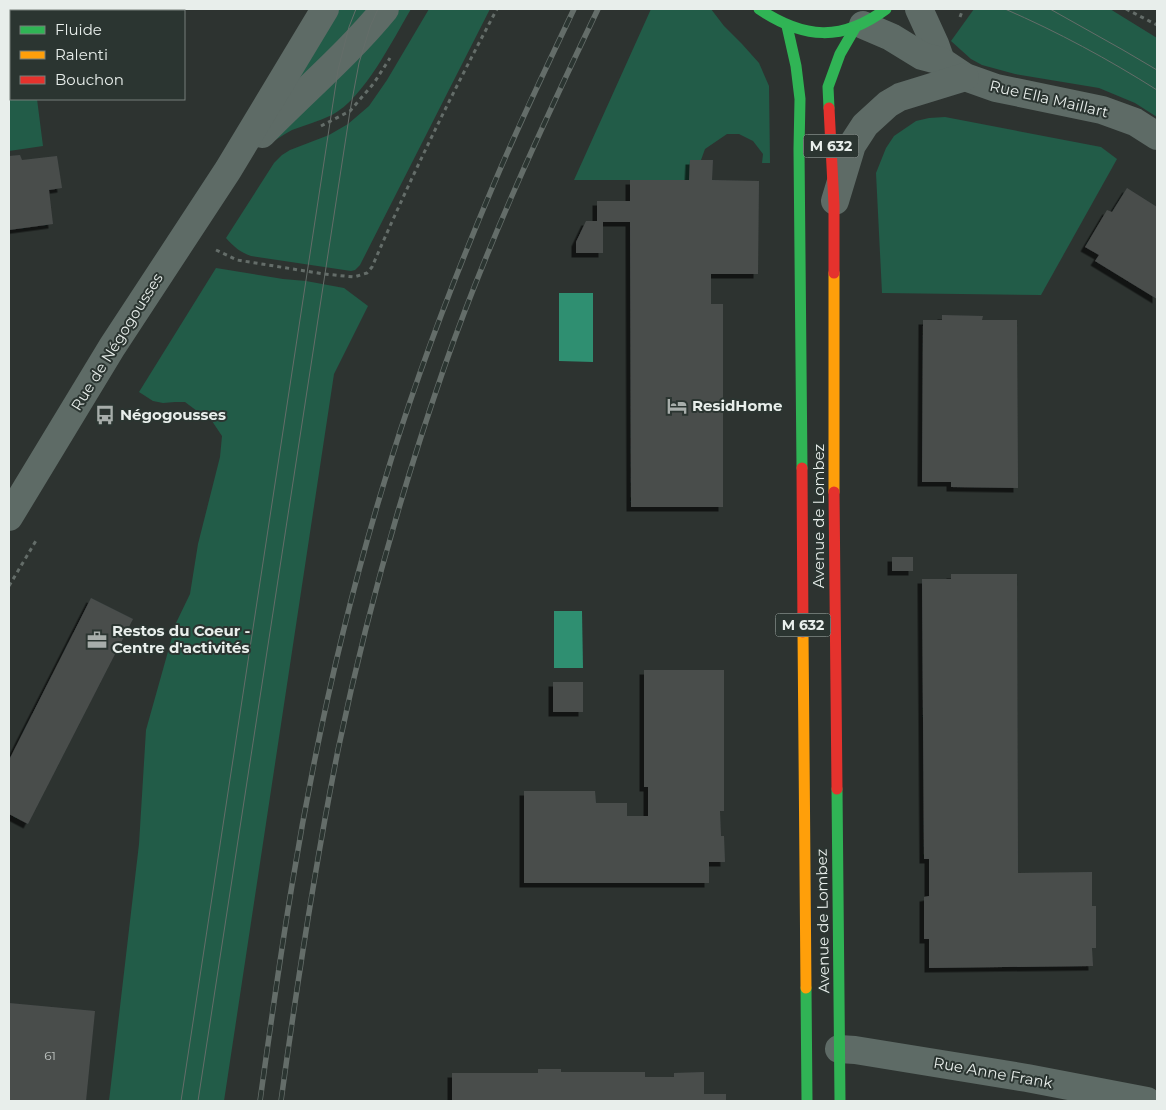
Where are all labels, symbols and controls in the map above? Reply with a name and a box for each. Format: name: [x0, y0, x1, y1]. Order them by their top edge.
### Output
legend: [10, 10, 185, 100]
text: Fluide: [55, 20, 102, 39]
text: Ralenti: [55, 45, 108, 64]
text: Bouchon: [55, 70, 124, 89]
street label: Rue Ella Maillart: [988, 76, 1110, 121]
road number: M 632: [804, 134, 858, 158]
street label: Rue de Négogousses: [66, 269, 167, 414]
hotel icon: ResidHome: [666, 395, 688, 417]
place label: ResidHome: [692, 396, 783, 415]
bus stop icon: Négogousses: [94, 404, 116, 426]
place label: Négogousses: [120, 405, 226, 424]
street label: Avenue de Lombez: [809, 443, 828, 588]
road number: M 632: [776, 614, 830, 636]
place label: Restos du Coeur - Centre d'activités: [112, 621, 251, 657]
office icon: Restos du Coeur - Centre d'activités: [86, 629, 108, 651]
street label: Avenue de Lombez: [812, 848, 833, 993]
house number: 61: [44, 1048, 56, 1063]
street label: Rue Anne Frank: [932, 1053, 1054, 1092]

